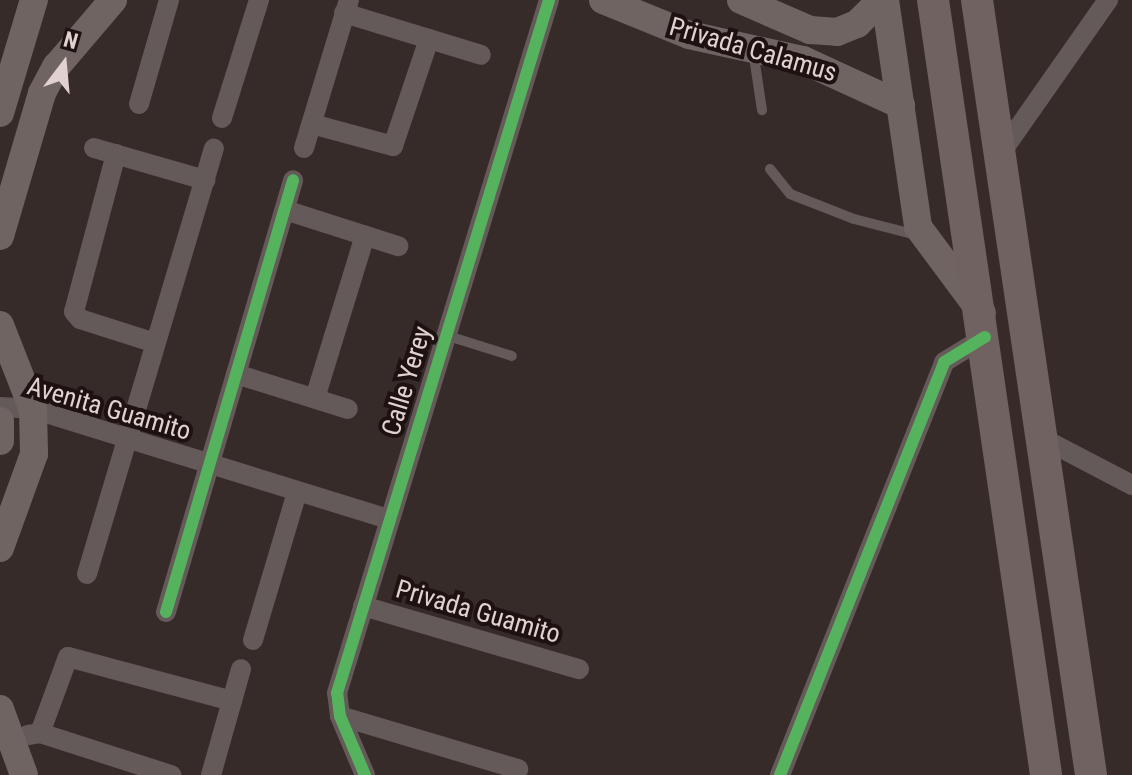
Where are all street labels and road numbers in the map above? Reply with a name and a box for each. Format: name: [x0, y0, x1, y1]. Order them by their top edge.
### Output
street label: Privada Calamus: [666, 11, 840, 89]
street label: Calle Yerey: [376, 322, 438, 440]
street label: Avenita Guamito: [24, 371, 194, 447]
street label: Privada Guamito: [392, 574, 564, 650]

